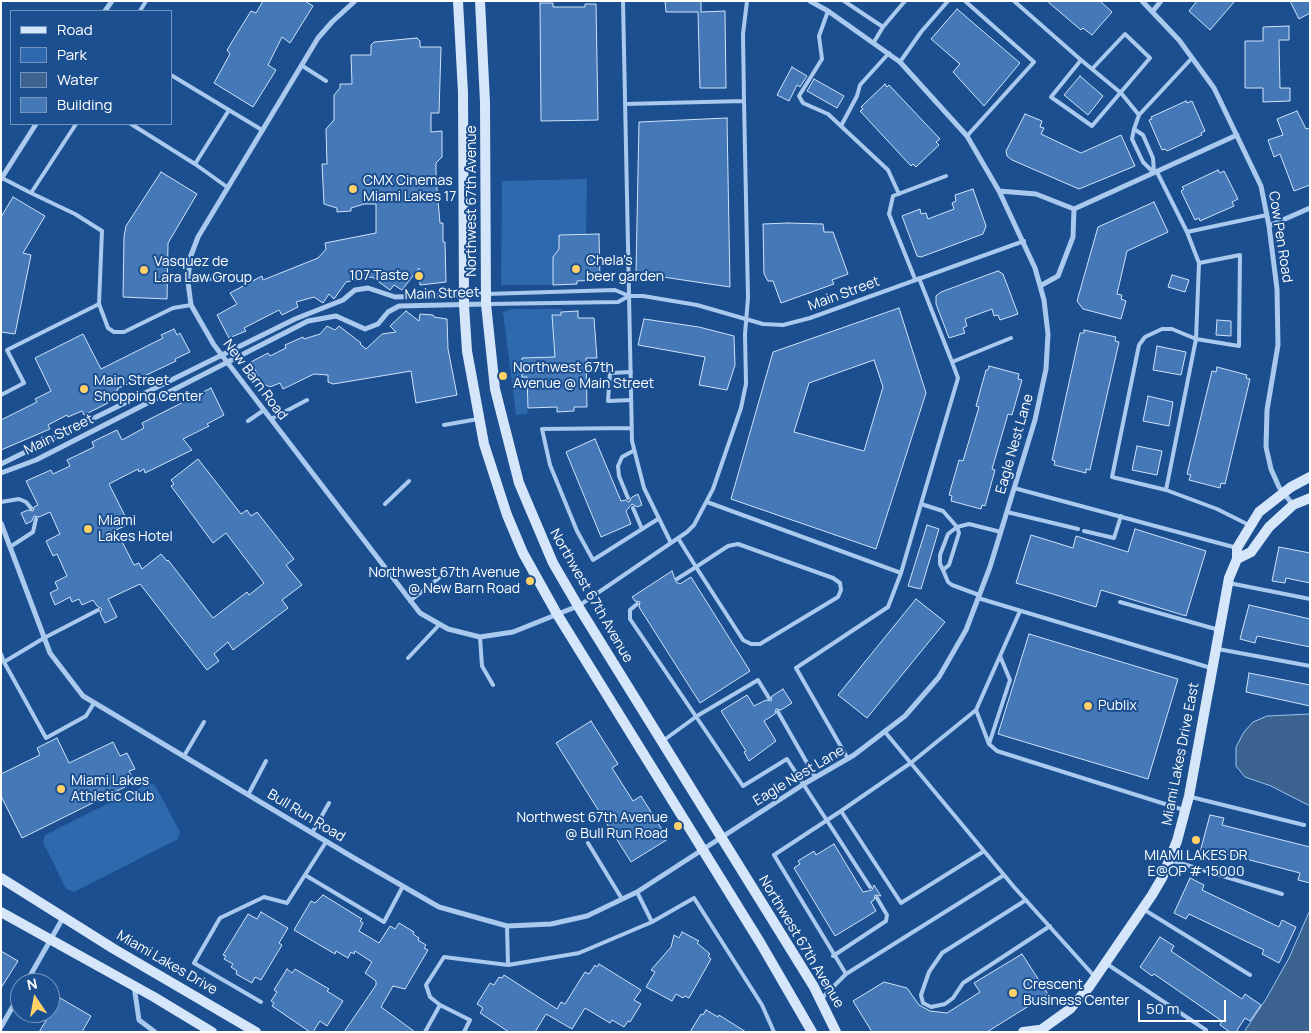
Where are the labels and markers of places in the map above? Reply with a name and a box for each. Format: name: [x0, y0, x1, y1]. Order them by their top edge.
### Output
place label: CMX Cinemas Miami Lakes 17: [363, 173, 456, 206]
marker: CMX Cinemas Miami Lakes 17: [347, 183, 359, 195]
place label: Chela's beer garden: [586, 253, 664, 286]
place label: Vasquez de Lara Law Group: [154, 254, 252, 286]
marker: Chela's beer garden: [570, 263, 582, 275]
marker: Vasquez de Lara Law Group: [138, 264, 150, 276]
place label: 107 Taste: [349, 268, 409, 284]
marker: 107 Taste: [413, 270, 425, 282]
place label: Northwest 67th Avenue @ Main Street: [513, 360, 654, 392]
marker: Northwest 67th Avenue @ Main Street: [497, 370, 509, 382]
place label: Main Street Shopping Center: [94, 373, 203, 406]
marker: Main Street Shopping Center: [78, 383, 90, 395]
place label: Miami Lakes Hotel: [98, 513, 173, 546]
marker: Miami Lakes Hotel: [82, 523, 94, 535]
place label: Northwest 67th Avenue @ New Barn Road: [368, 565, 520, 598]
marker: Northwest 67th Avenue @ New Barn Road: [524, 575, 536, 587]
place label: Publix: [1098, 698, 1137, 714]
marker: Publix: [1082, 700, 1094, 712]
place label: Miami Lakes Athletic Club: [71, 773, 154, 806]
marker: Miami Lakes Athletic Club: [55, 783, 67, 795]
place label: Northwest 67th Avenue @ Bull Run Road: [516, 810, 668, 842]
marker: Northwest 67th Avenue @ Bull Run Road: [672, 820, 684, 832]
marker: MIAMI LAKES DR E@OP # 15000: [1190, 834, 1202, 846]
place label: MIAMI LAKES DR E@OP # 15000: [1144, 848, 1248, 880]
place label: Crescent Business Center: [1023, 977, 1129, 1010]
marker: Crescent Business Center: [1007, 987, 1019, 999]

